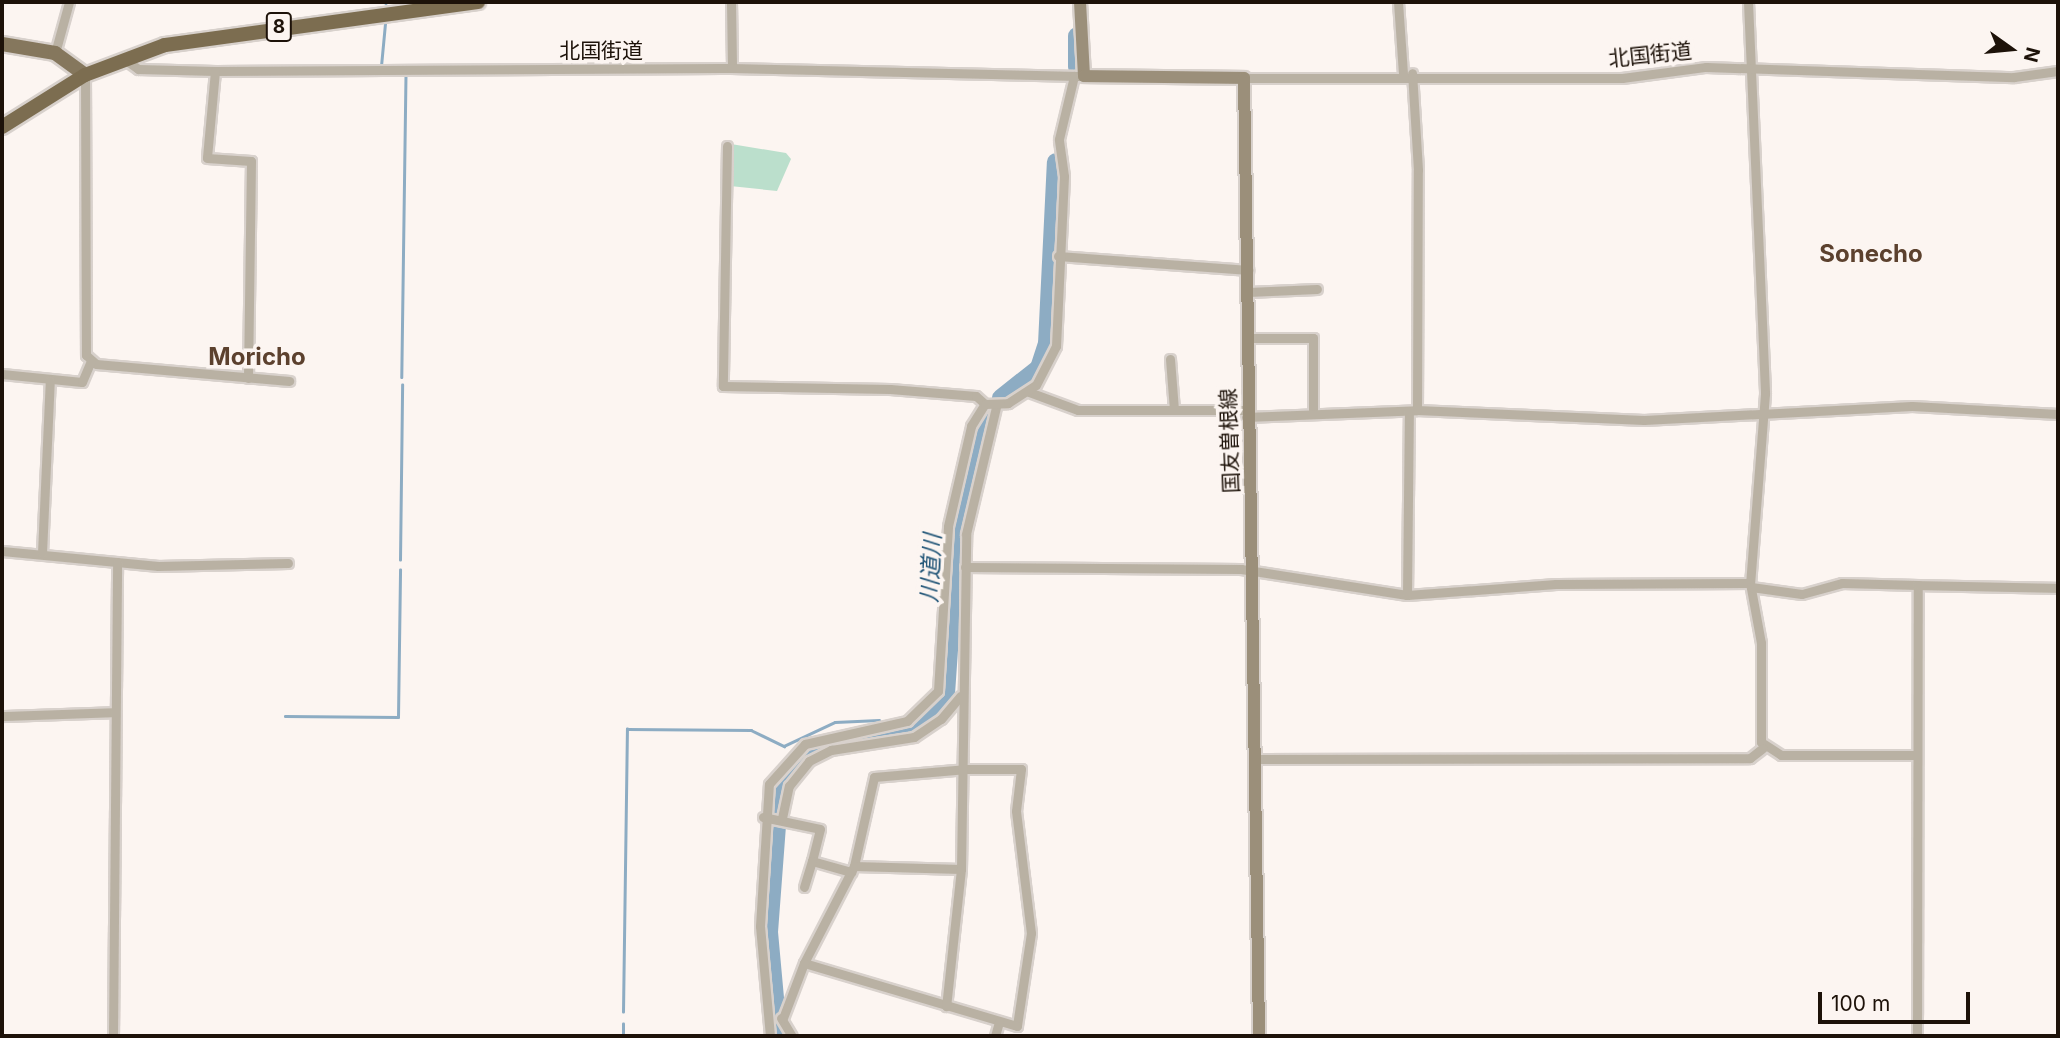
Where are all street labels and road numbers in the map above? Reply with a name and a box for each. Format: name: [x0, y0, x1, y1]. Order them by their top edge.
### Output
road number: 8: [265, 12, 293, 42]
street label: 北国街道: [559, 38, 643, 64]
street label: 北国街道: [1607, 38, 1693, 72]
street label: 国友曽根線: [1216, 388, 1244, 494]

